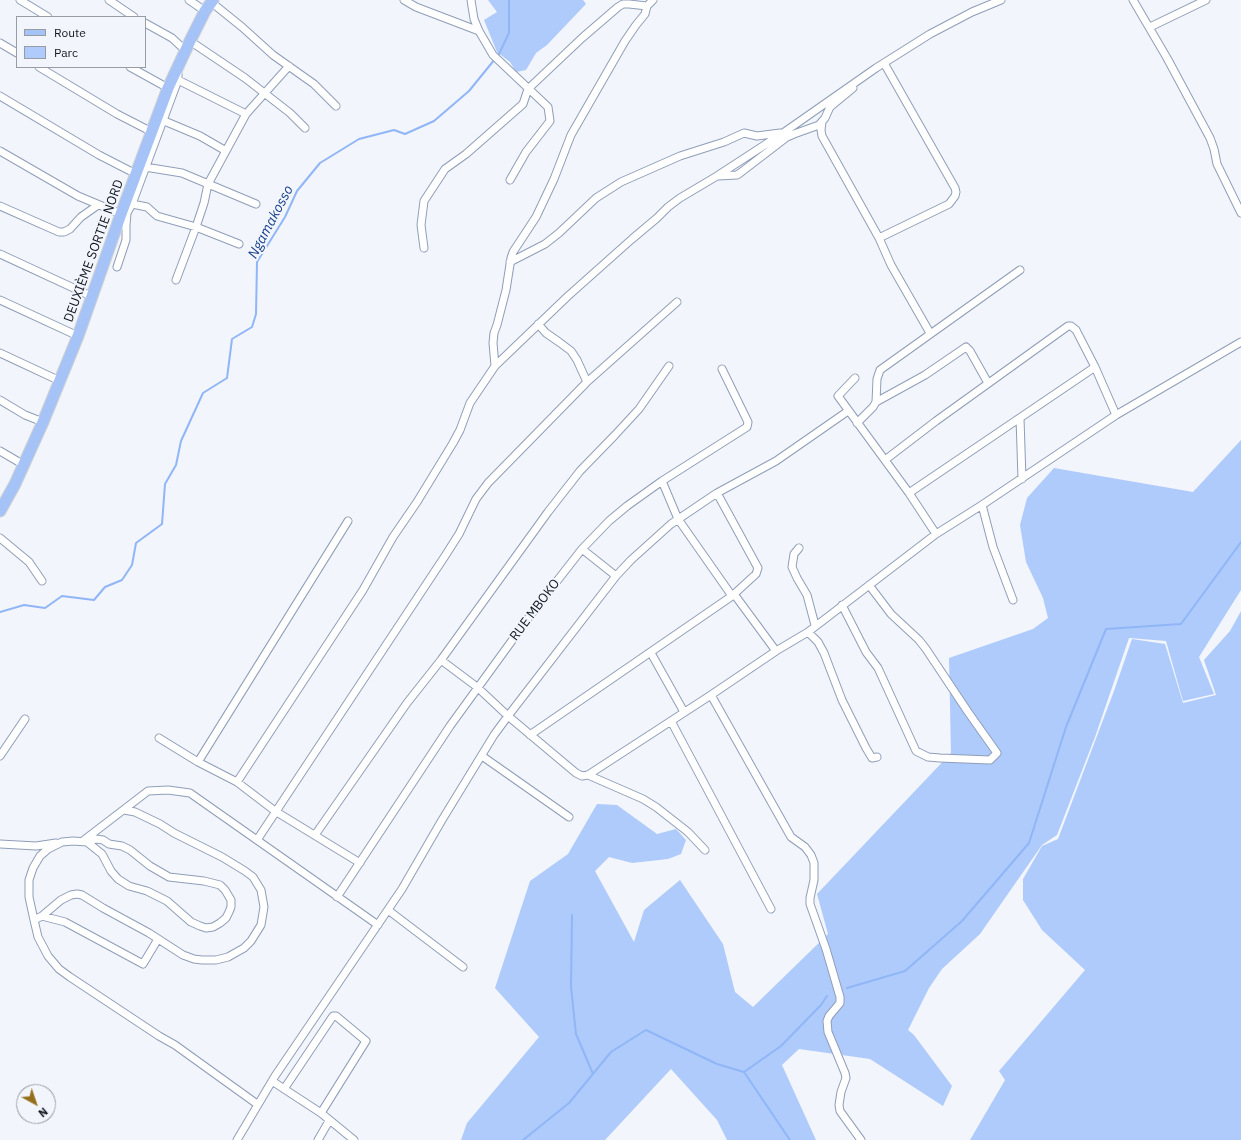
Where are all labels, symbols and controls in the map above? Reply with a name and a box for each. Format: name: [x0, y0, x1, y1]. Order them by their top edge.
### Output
legend: [16, 16, 146, 68]
text: Route: [54, 25, 86, 40]
text: Parc: [54, 45, 78, 60]
street label: DEUXIÈME SORTIE NORD: [61, 178, 127, 324]
water label: Ngamakosso: [245, 183, 297, 261]
street label: RUE MBOKO: [507, 576, 563, 644]
north arrow: [16, 1084, 56, 1124]
text: N: [36, 1105, 51, 1120]

